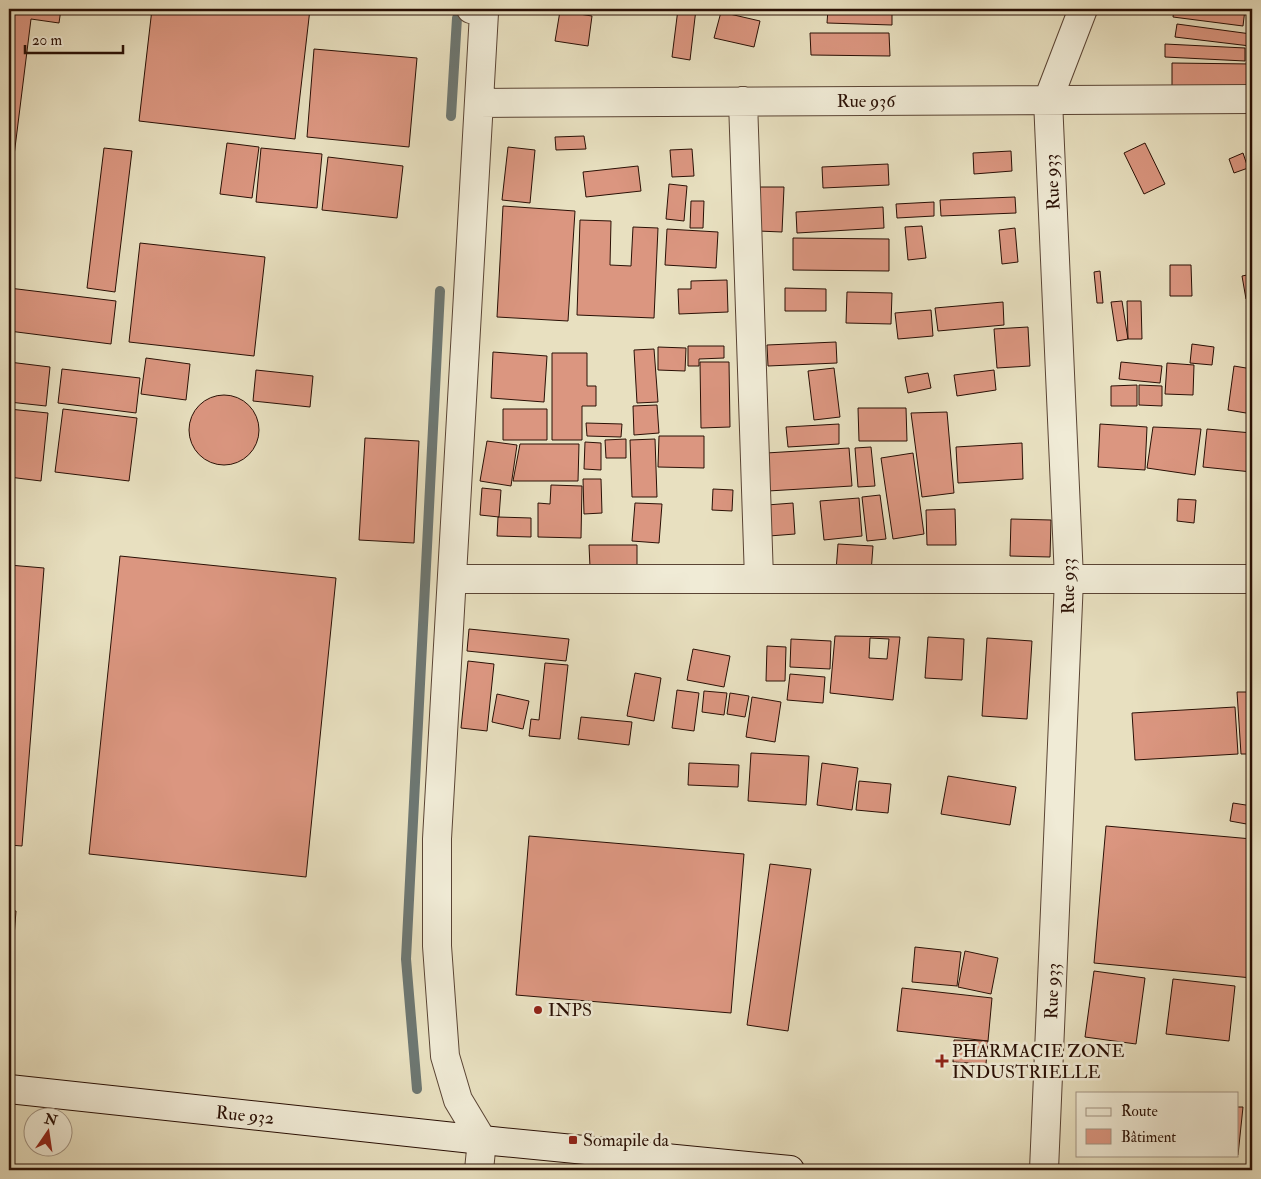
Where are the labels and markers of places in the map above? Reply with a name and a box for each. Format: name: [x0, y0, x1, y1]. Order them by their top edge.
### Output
place label: INPS: [548, 999, 592, 1022]
marker: INPS: [532, 1004, 544, 1016]
place label: PHARMACIE ZONE INDUSTRIELLE: [952, 1040, 1124, 1084]
marker: PHARMACIE ZONE INDUSTRIELLE: [936, 1055, 948, 1067]
place label: Somapile da: [583, 1129, 670, 1152]
marker: Somapile da: [567, 1134, 579, 1146]

